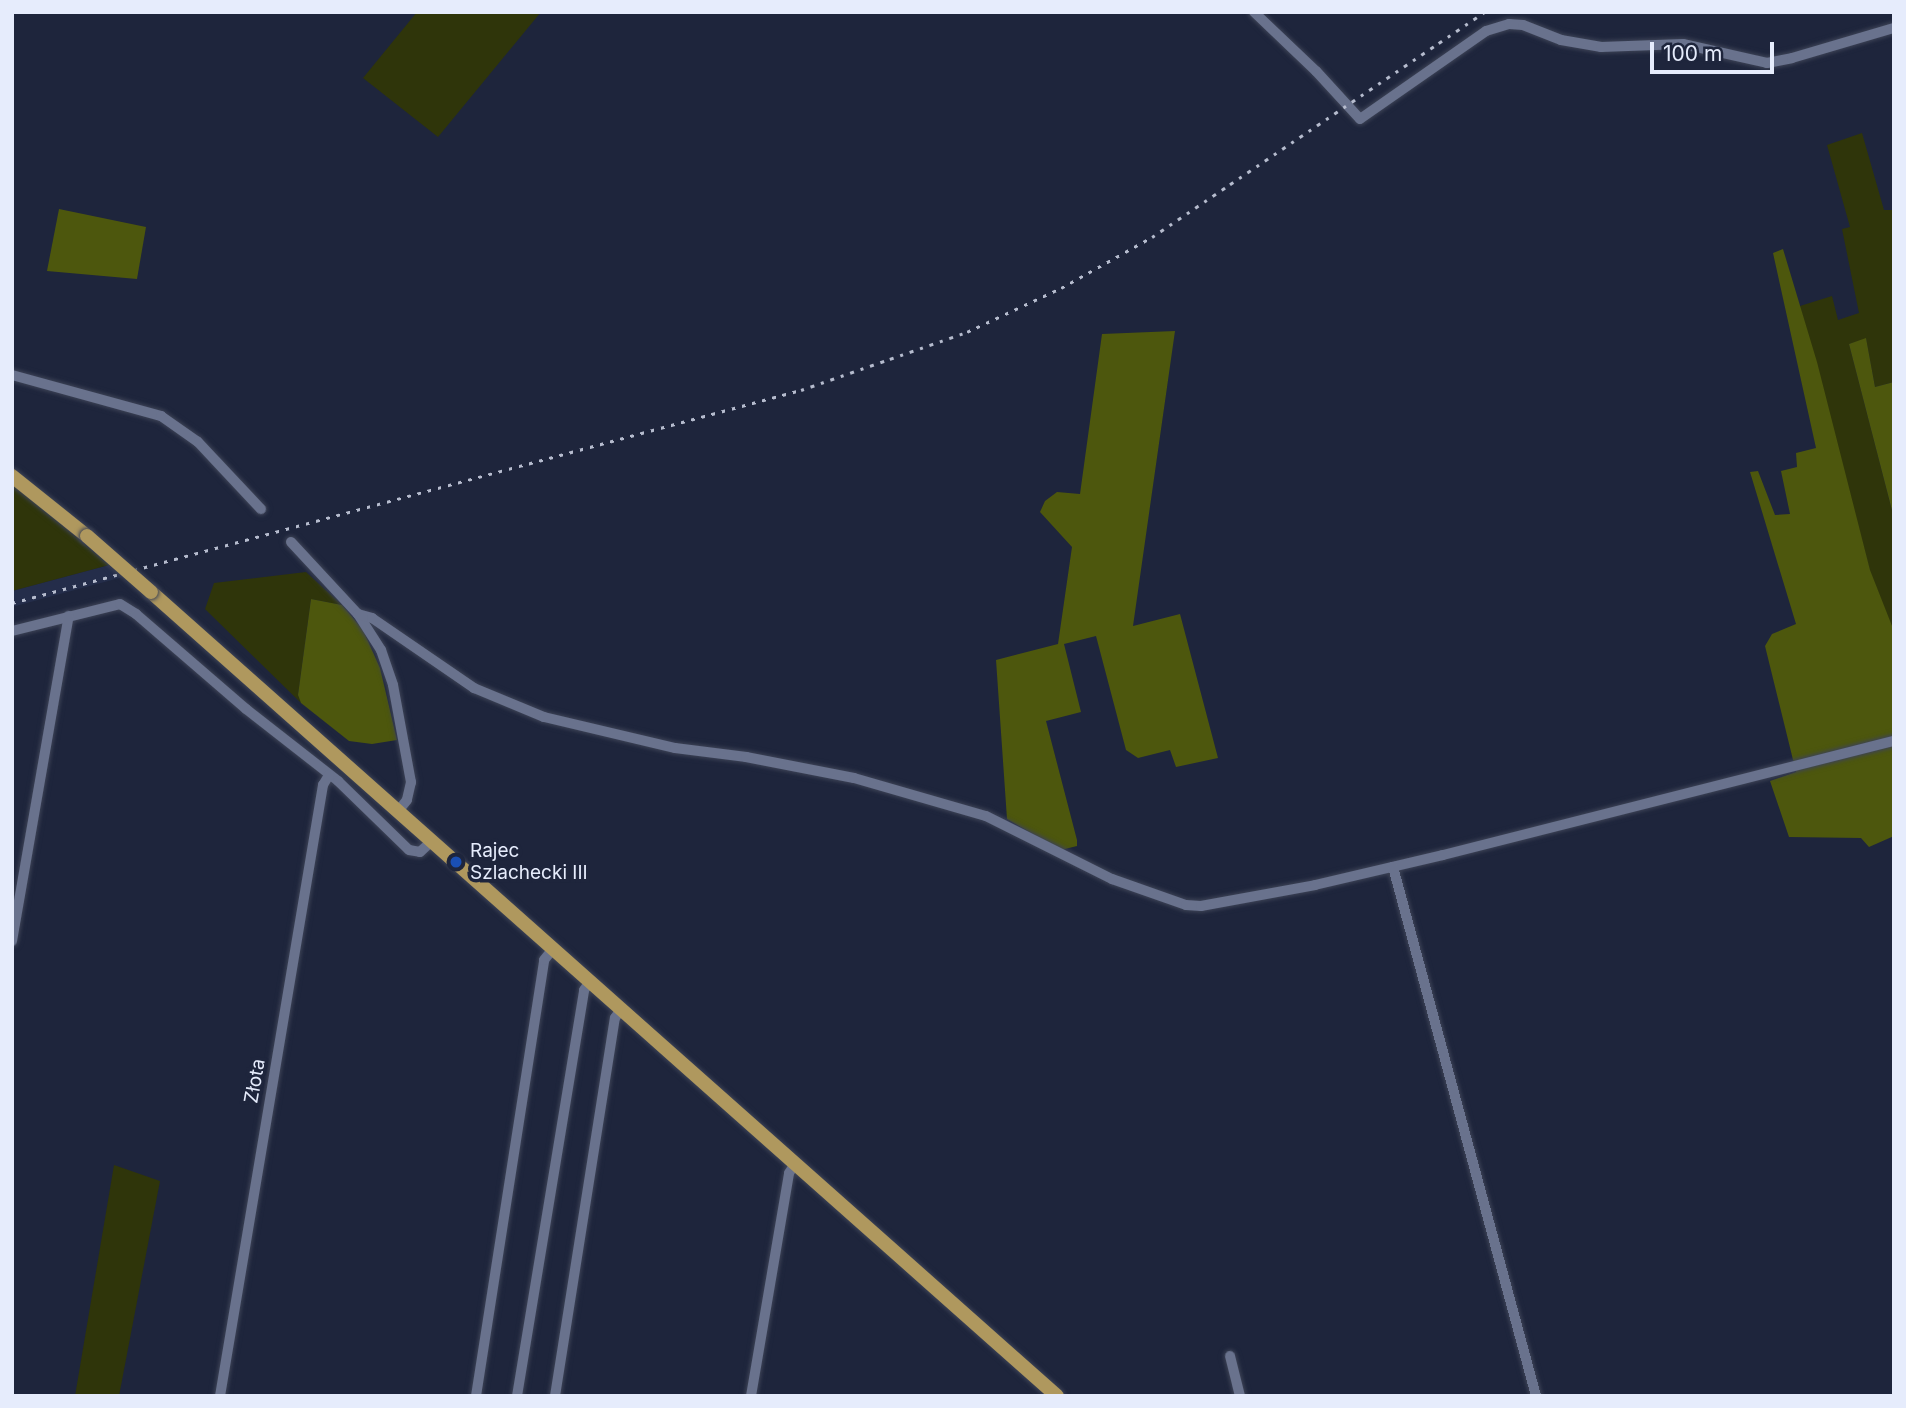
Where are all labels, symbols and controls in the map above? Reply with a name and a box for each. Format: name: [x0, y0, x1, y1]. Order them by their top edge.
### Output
scale bar: [1654, 28, 1778, 72]
text: 100 m: [1663, 41, 1722, 66]
place label: Rajec Szlachecki III: [470, 840, 588, 884]
marker: Rajec Szlachecki III: [448, 854, 464, 870]
street label: Złota: [240, 1057, 270, 1105]

